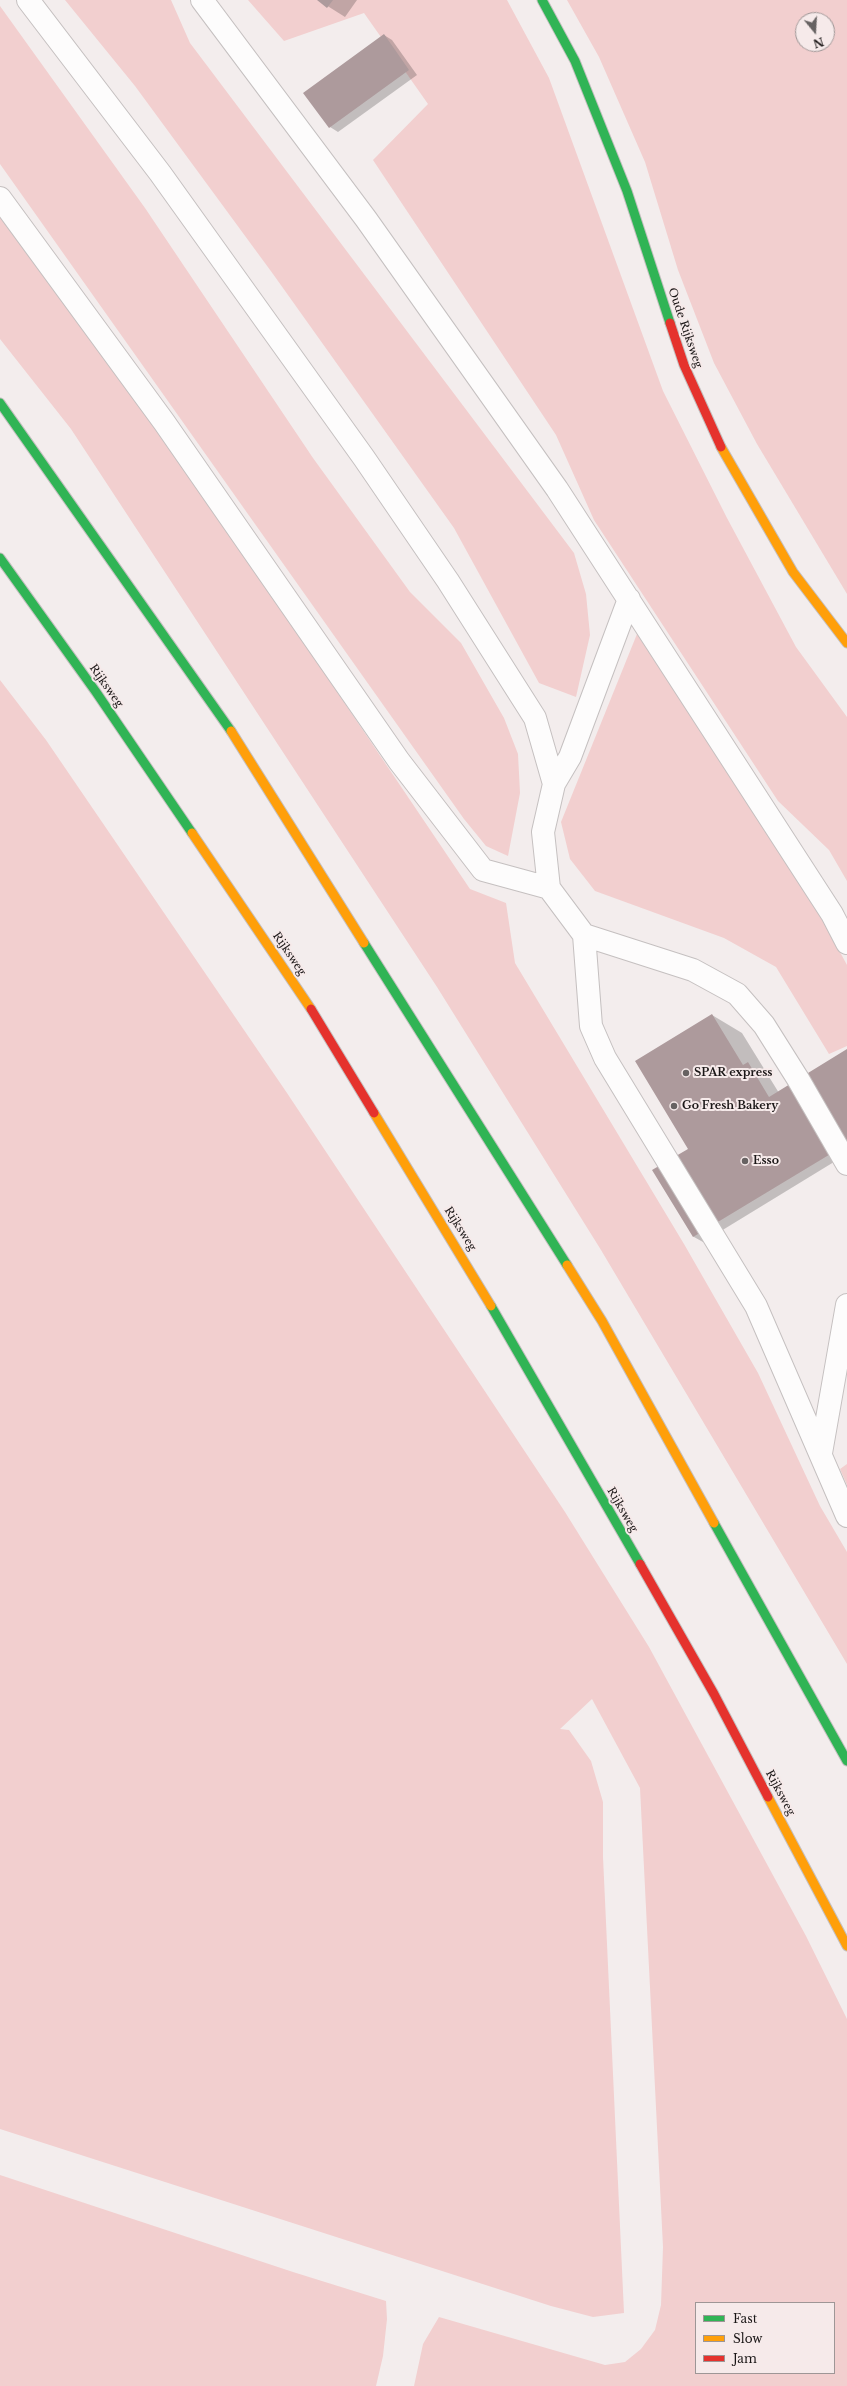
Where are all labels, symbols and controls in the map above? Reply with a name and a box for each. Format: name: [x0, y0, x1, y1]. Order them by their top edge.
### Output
north arrow: [795, 12, 835, 52]
text: N: [811, 34, 825, 51]
street label: Oude Rijksweg: [665, 286, 705, 370]
street label: Rijksweg: [86, 662, 126, 710]
street label: Rijksweg: [270, 930, 308, 978]
place label: SPAR express: [694, 1066, 772, 1080]
marker: SPAR express: [681, 1068, 691, 1078]
place label: Go Fresh Bakery: [682, 1099, 778, 1113]
marker: Go Fresh Bakery: [669, 1101, 679, 1111]
place label: Esso: [753, 1154, 779, 1168]
marker: Esso: [740, 1156, 750, 1166]
street label: Rijksweg: [441, 1204, 479, 1254]
street label: Rijksweg: [604, 1485, 640, 1535]
street label: Rijksweg: [763, 1768, 797, 1818]
legend: [695, 2302, 835, 2374]
text: Fast: [733, 2311, 757, 2326]
text: Slow: [733, 2331, 762, 2346]
text: Jam: [733, 2351, 757, 2366]

